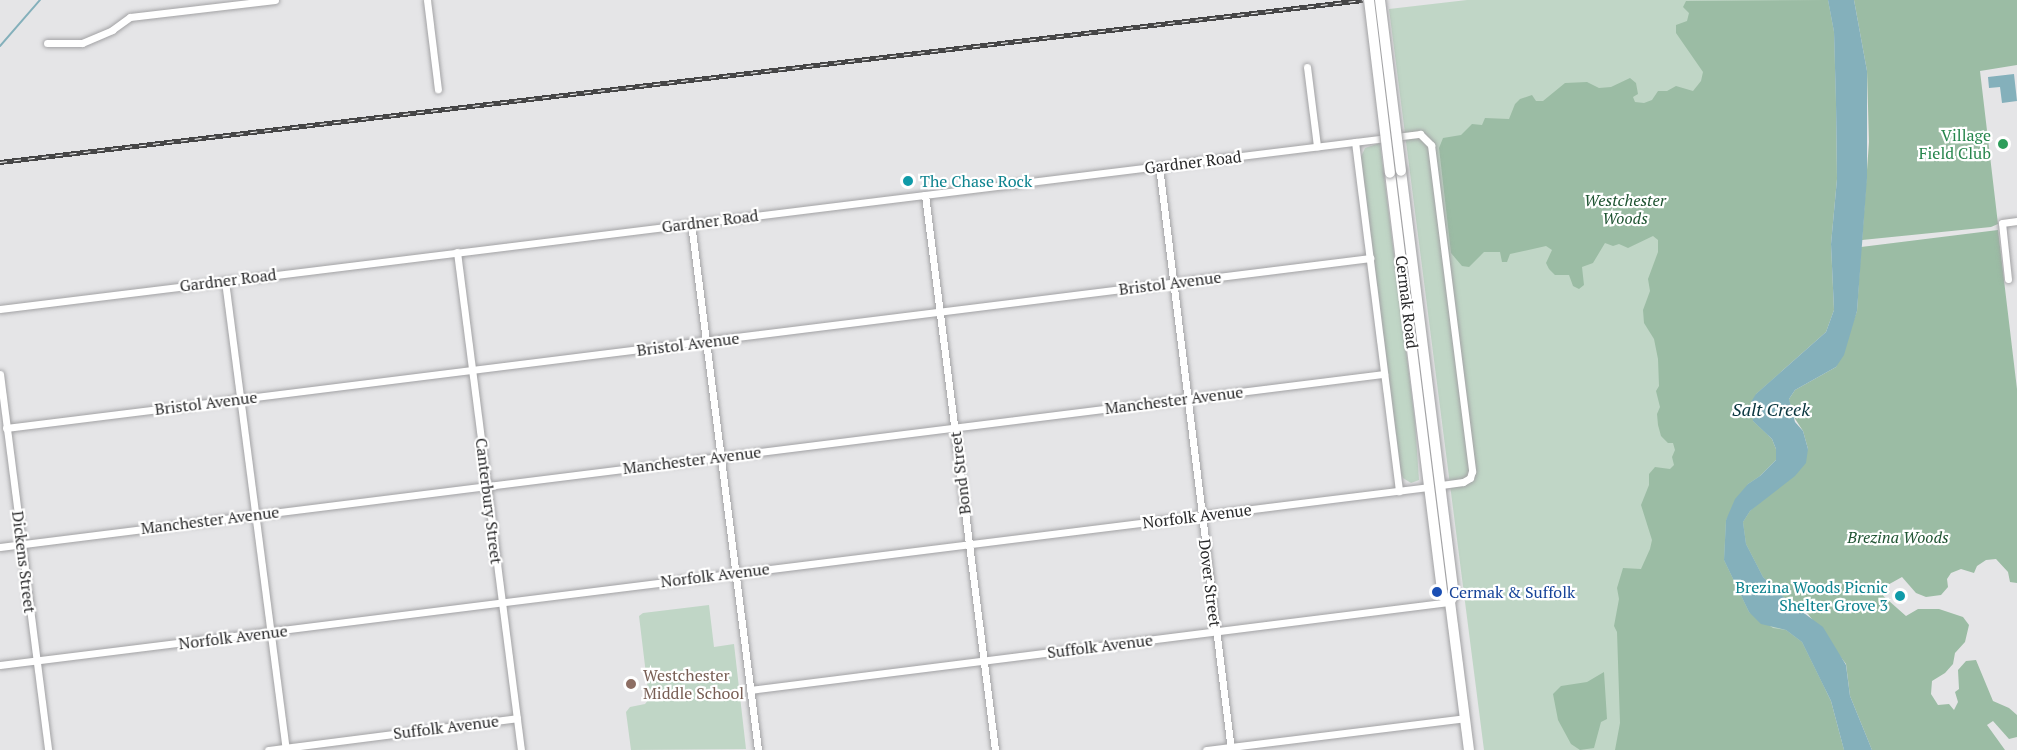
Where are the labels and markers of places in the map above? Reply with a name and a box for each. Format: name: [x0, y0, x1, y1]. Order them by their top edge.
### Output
place label: Village Field Club: [1919, 125, 1991, 163]
marker: Village Field Club: [1996, 137, 2010, 151]
place label: The Chase Rock: [920, 171, 1032, 191]
marker: The Chase Rock: [901, 174, 915, 188]
place label: Brezina Woods Picnic Shelter Grove 3: [1735, 577, 1888, 615]
place label: Cermak & Suffolk: [1449, 582, 1575, 602]
marker: Cermak & Suffolk: [1430, 585, 1444, 599]
marker: Brezina Woods Picnic Shelter Grove 3: [1893, 589, 1907, 603]
place label: Westchester Middle School: [643, 665, 744, 703]
marker: Westchester Middle School: [624, 677, 638, 691]

